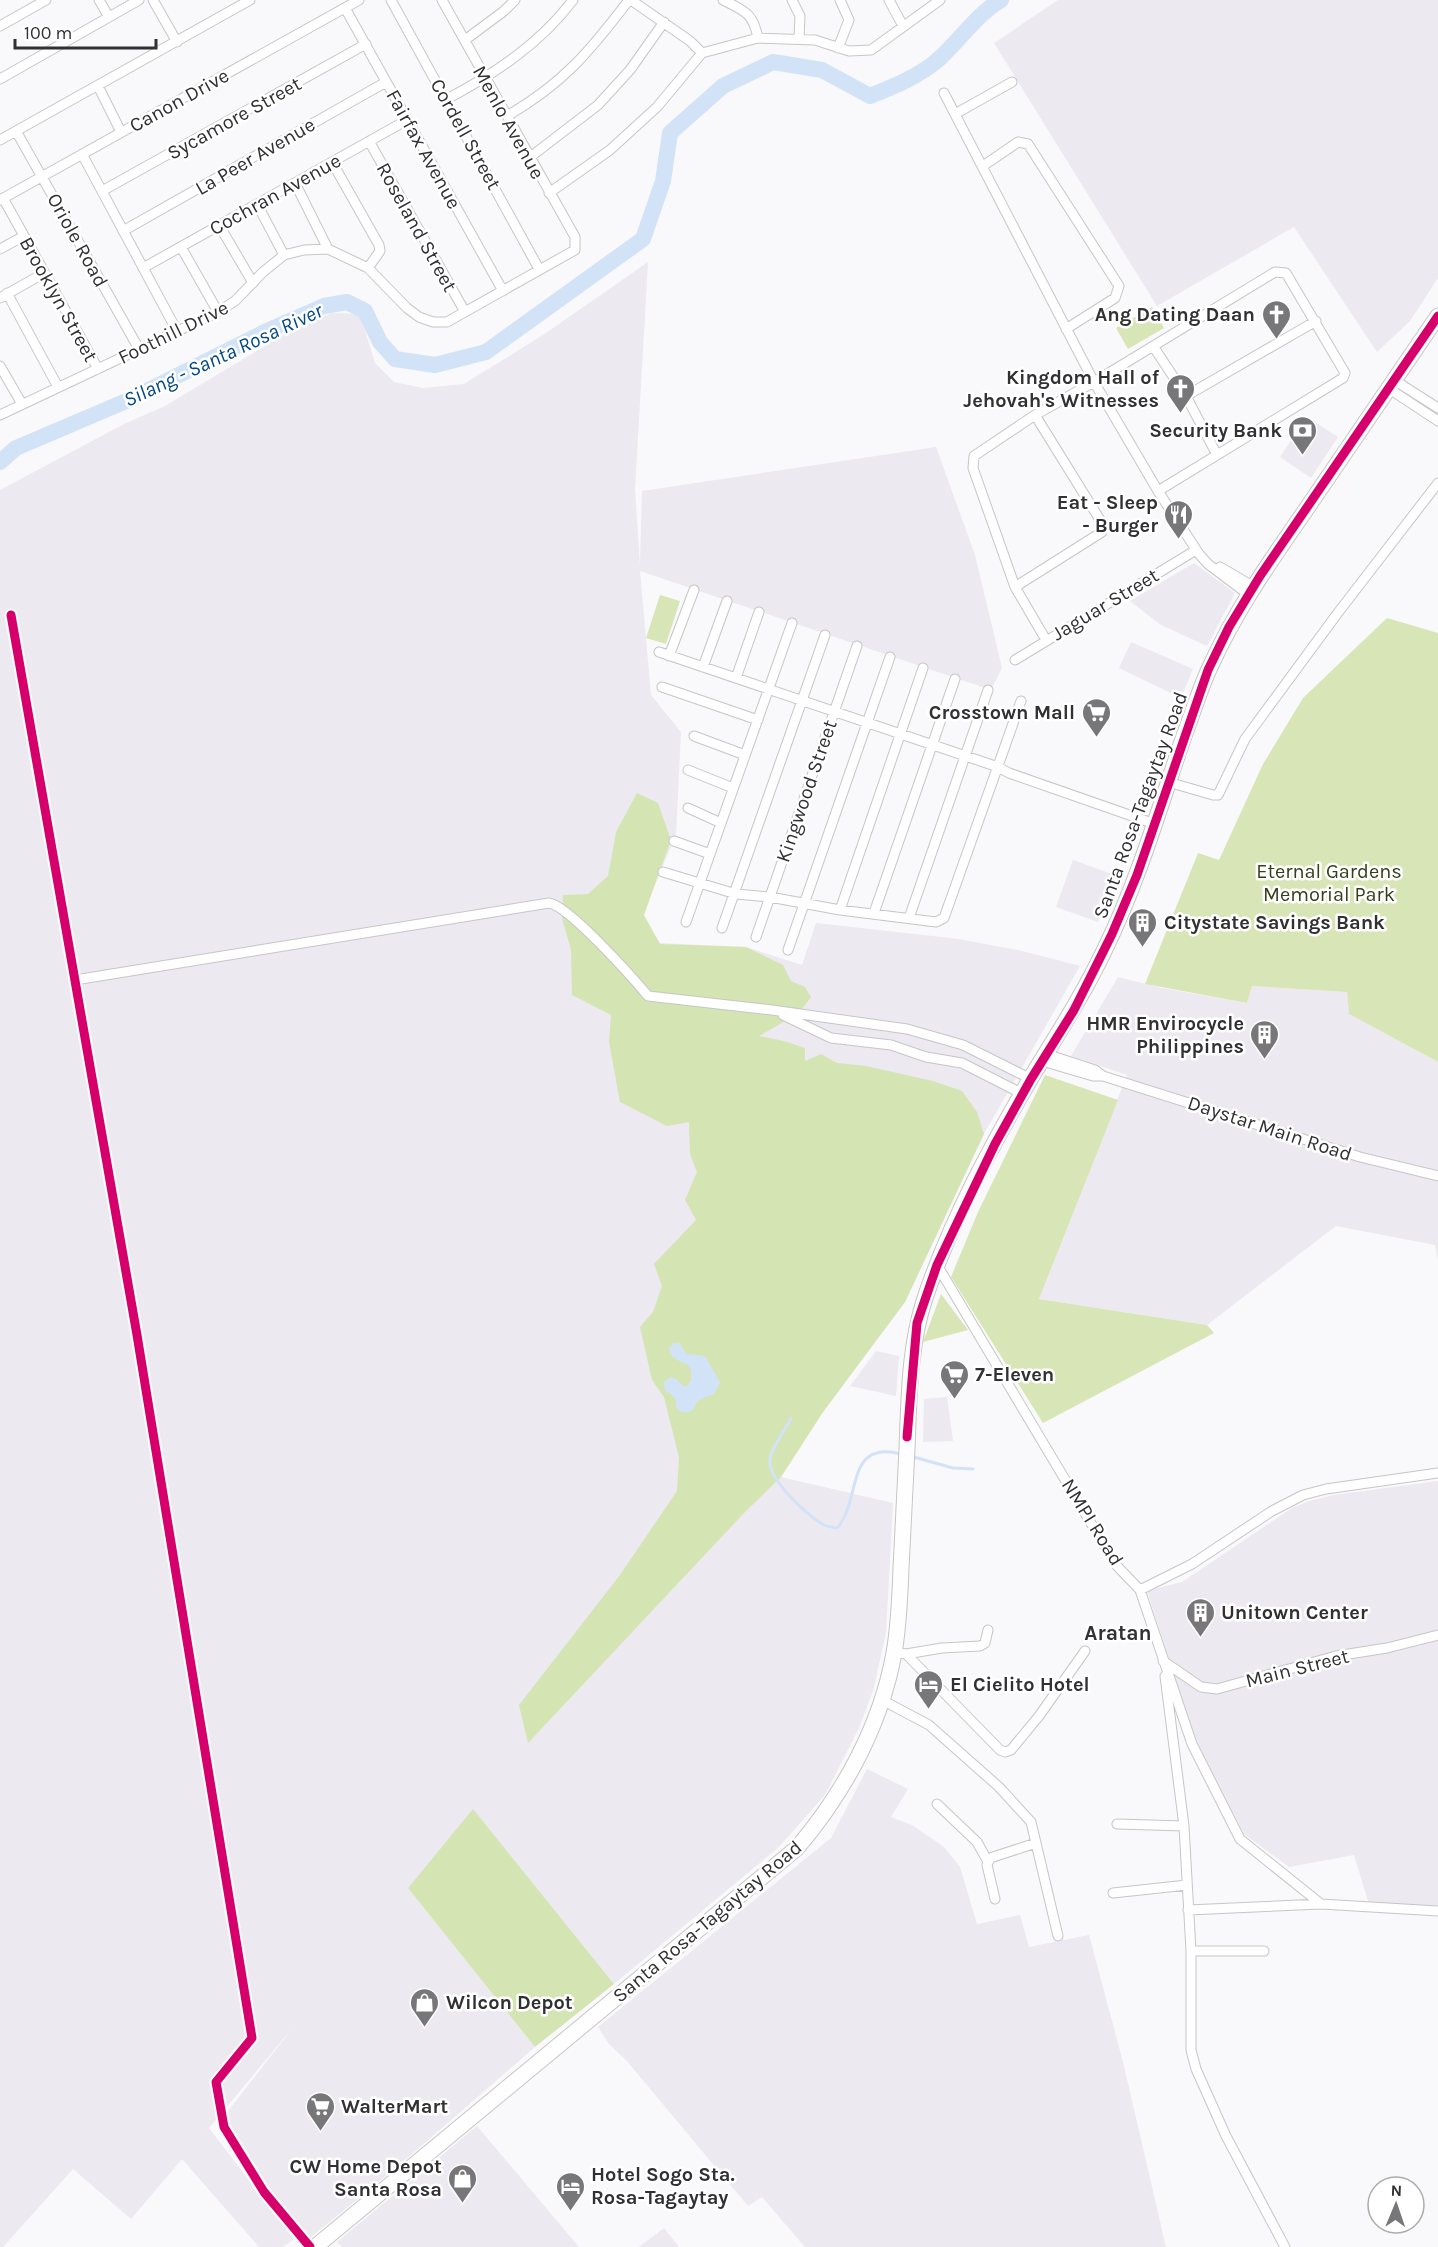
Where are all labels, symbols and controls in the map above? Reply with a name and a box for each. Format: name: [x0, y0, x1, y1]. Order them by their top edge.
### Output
scale bar: [15, 12, 156, 50]
text: 100 m: [24, 22, 72, 44]
street label: Menlo Avenue: [468, 61, 549, 183]
street label: Canon Drive: [126, 64, 233, 137]
street label: Sycamore Street: [163, 72, 306, 165]
street label: Cordell Street: [426, 75, 506, 194]
street label: Fairfax Avenue: [381, 86, 466, 213]
street label: La Peer Avenue: [191, 113, 319, 200]
street label: Cochran Avenue: [206, 149, 345, 240]
street label: Roseland Street: [372, 159, 462, 296]
street label: Oriole Road: [42, 189, 113, 291]
street label: Brooklyn Street: [15, 233, 103, 366]
street label: Foothill Drive: [114, 296, 232, 369]
water label: Silang - Santa Rosa River: [120, 298, 327, 412]
church icon: Ang Dating Daan: [1260, 298, 1292, 340]
place label: Ang Dating Daan: [1095, 303, 1255, 326]
place label: Kingdom Hall of Jehovah's Witnesses: [963, 366, 1160, 412]
church icon: Kingdom Hall of Jehovah's Witnesses: [1164, 372, 1196, 414]
bank icon: Security Bank: [1287, 414, 1319, 456]
place label: Security Bank: [1149, 419, 1282, 442]
place label: Eat - Sleep - Burger: [1057, 491, 1158, 537]
restaurant icon: Eat - Sleep - Burger: [1163, 498, 1195, 540]
street label: Jaguar Street: [1048, 563, 1163, 645]
street label: Santa Rosa-Tagaytay Road: [1089, 689, 1192, 922]
supermarket icon: Crosstown Mall: [1080, 696, 1112, 738]
place label: Crosstown Mall: [929, 701, 1075, 724]
street label: Kingwood Street: [771, 716, 842, 866]
park label: Eternal Gardens Memorial Park: [1256, 860, 1402, 906]
building icon: Citystate Savings Bank: [1127, 906, 1159, 948]
place label: Citystate Savings Bank: [1164, 911, 1385, 934]
place label: HMR Envirocycle Philippines: [1086, 1012, 1244, 1058]
building icon: HMR Envirocycle Philippines: [1249, 1018, 1281, 1060]
street label: Daystar Main Road: [1185, 1091, 1355, 1166]
supermarket icon: 7-Eleven: [938, 1358, 970, 1400]
place label: 7-Eleven: [975, 1363, 1054, 1386]
street label: NMPI Road: [1057, 1475, 1128, 1570]
building icon: Unitown Center: [1184, 1596, 1216, 1638]
place label: Unitown Center: [1221, 1601, 1368, 1624]
district label: Aratan: [1084, 1621, 1152, 1645]
street label: Main Street: [1243, 1644, 1352, 1692]
hotel icon: El Cielito Hotel: [913, 1668, 945, 1710]
place label: El Cielito Hotel: [950, 1673, 1090, 1696]
street label: Santa Rosa-Tagaytay Road: [608, 1836, 807, 2007]
shop icon: Wilcon Depot: [409, 1986, 441, 2028]
place label: Wilcon Depot: [446, 1991, 573, 2014]
supermarket icon: WalterMart: [304, 2090, 336, 2132]
place label: WalterMart: [341, 2095, 448, 2118]
place label: CW Home Depot Santa Rosa: [290, 2155, 442, 2201]
shop icon: CW Home Depot Santa Rosa: [447, 2162, 479, 2204]
place label: Hotel Sogo Sta. Rosa-Tagaytay: [591, 2163, 735, 2209]
hotel icon: Hotel Sogo Sta. Rosa-Tagaytay: [554, 2170, 586, 2212]
north arrow: [1366, 2175, 1426, 2235]
text: N: [1390, 2181, 1403, 2200]

